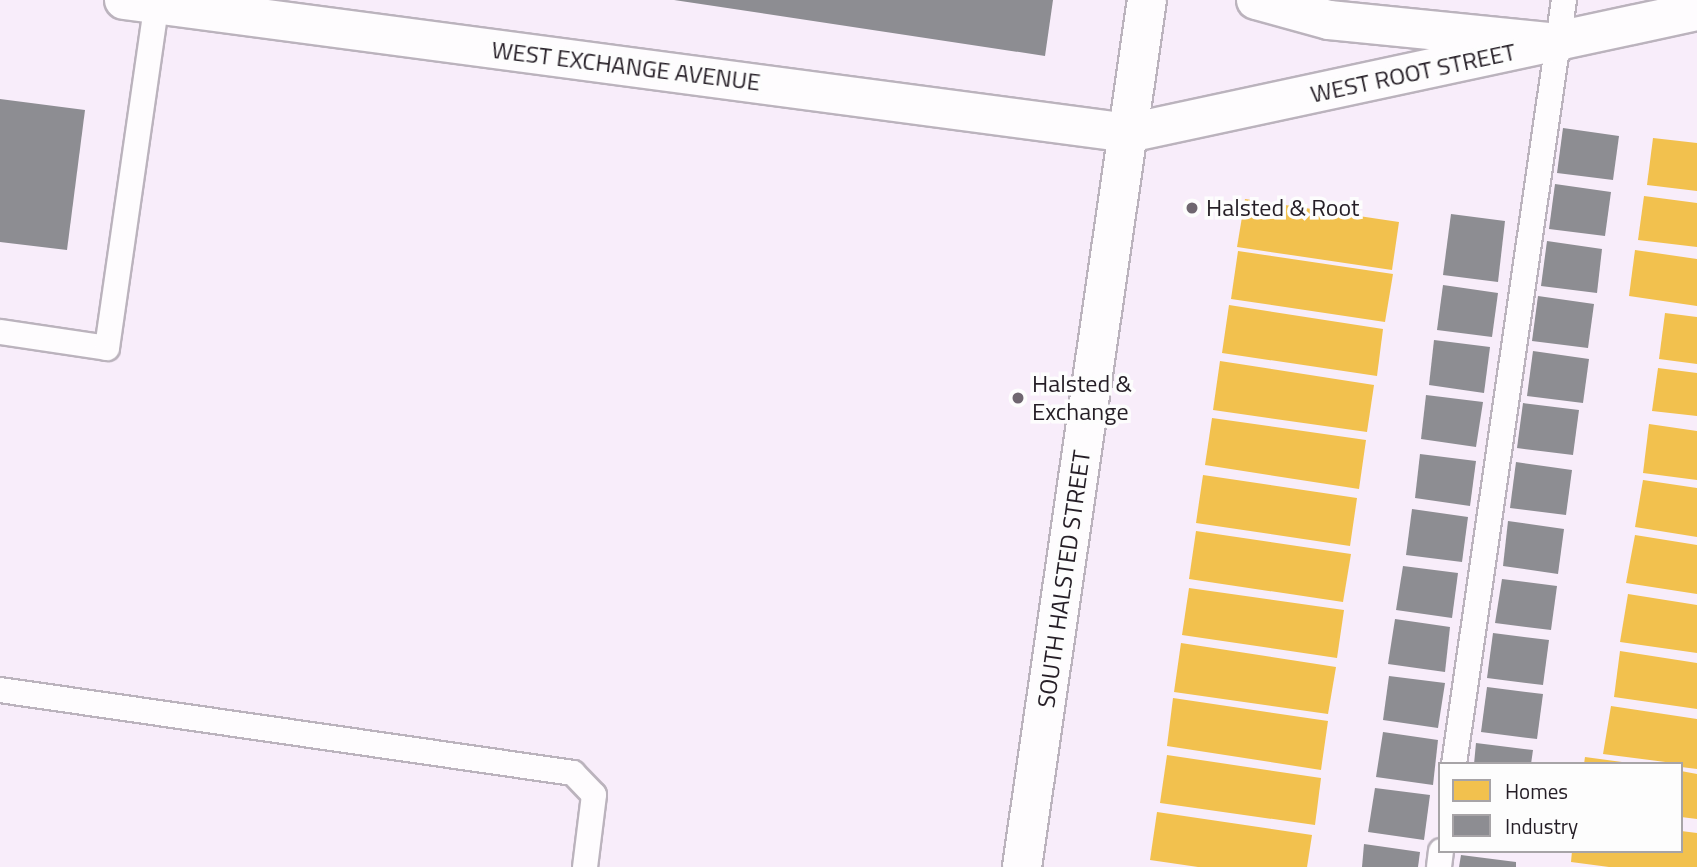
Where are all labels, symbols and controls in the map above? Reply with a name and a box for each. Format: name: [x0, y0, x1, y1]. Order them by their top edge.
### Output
street label: WEST EXCHANGE AVENUE: [490, 35, 762, 97]
street label: WEST ROOT STREET: [1308, 37, 1518, 109]
place label: Halsted & Root: [1206, 194, 1359, 222]
marker: Halsted & Root: [1184, 200, 1200, 216]
place label: Halsted & Exchange: [1032, 370, 1132, 426]
marker: Halsted & Exchange: [1010, 390, 1026, 406]
street label: SOUTH HALSTED STREET: [1032, 448, 1096, 710]
legend: [1438, 762, 1683, 853]
text: Homes: [1505, 775, 1568, 807]
text: Industry: [1505, 810, 1578, 842]

